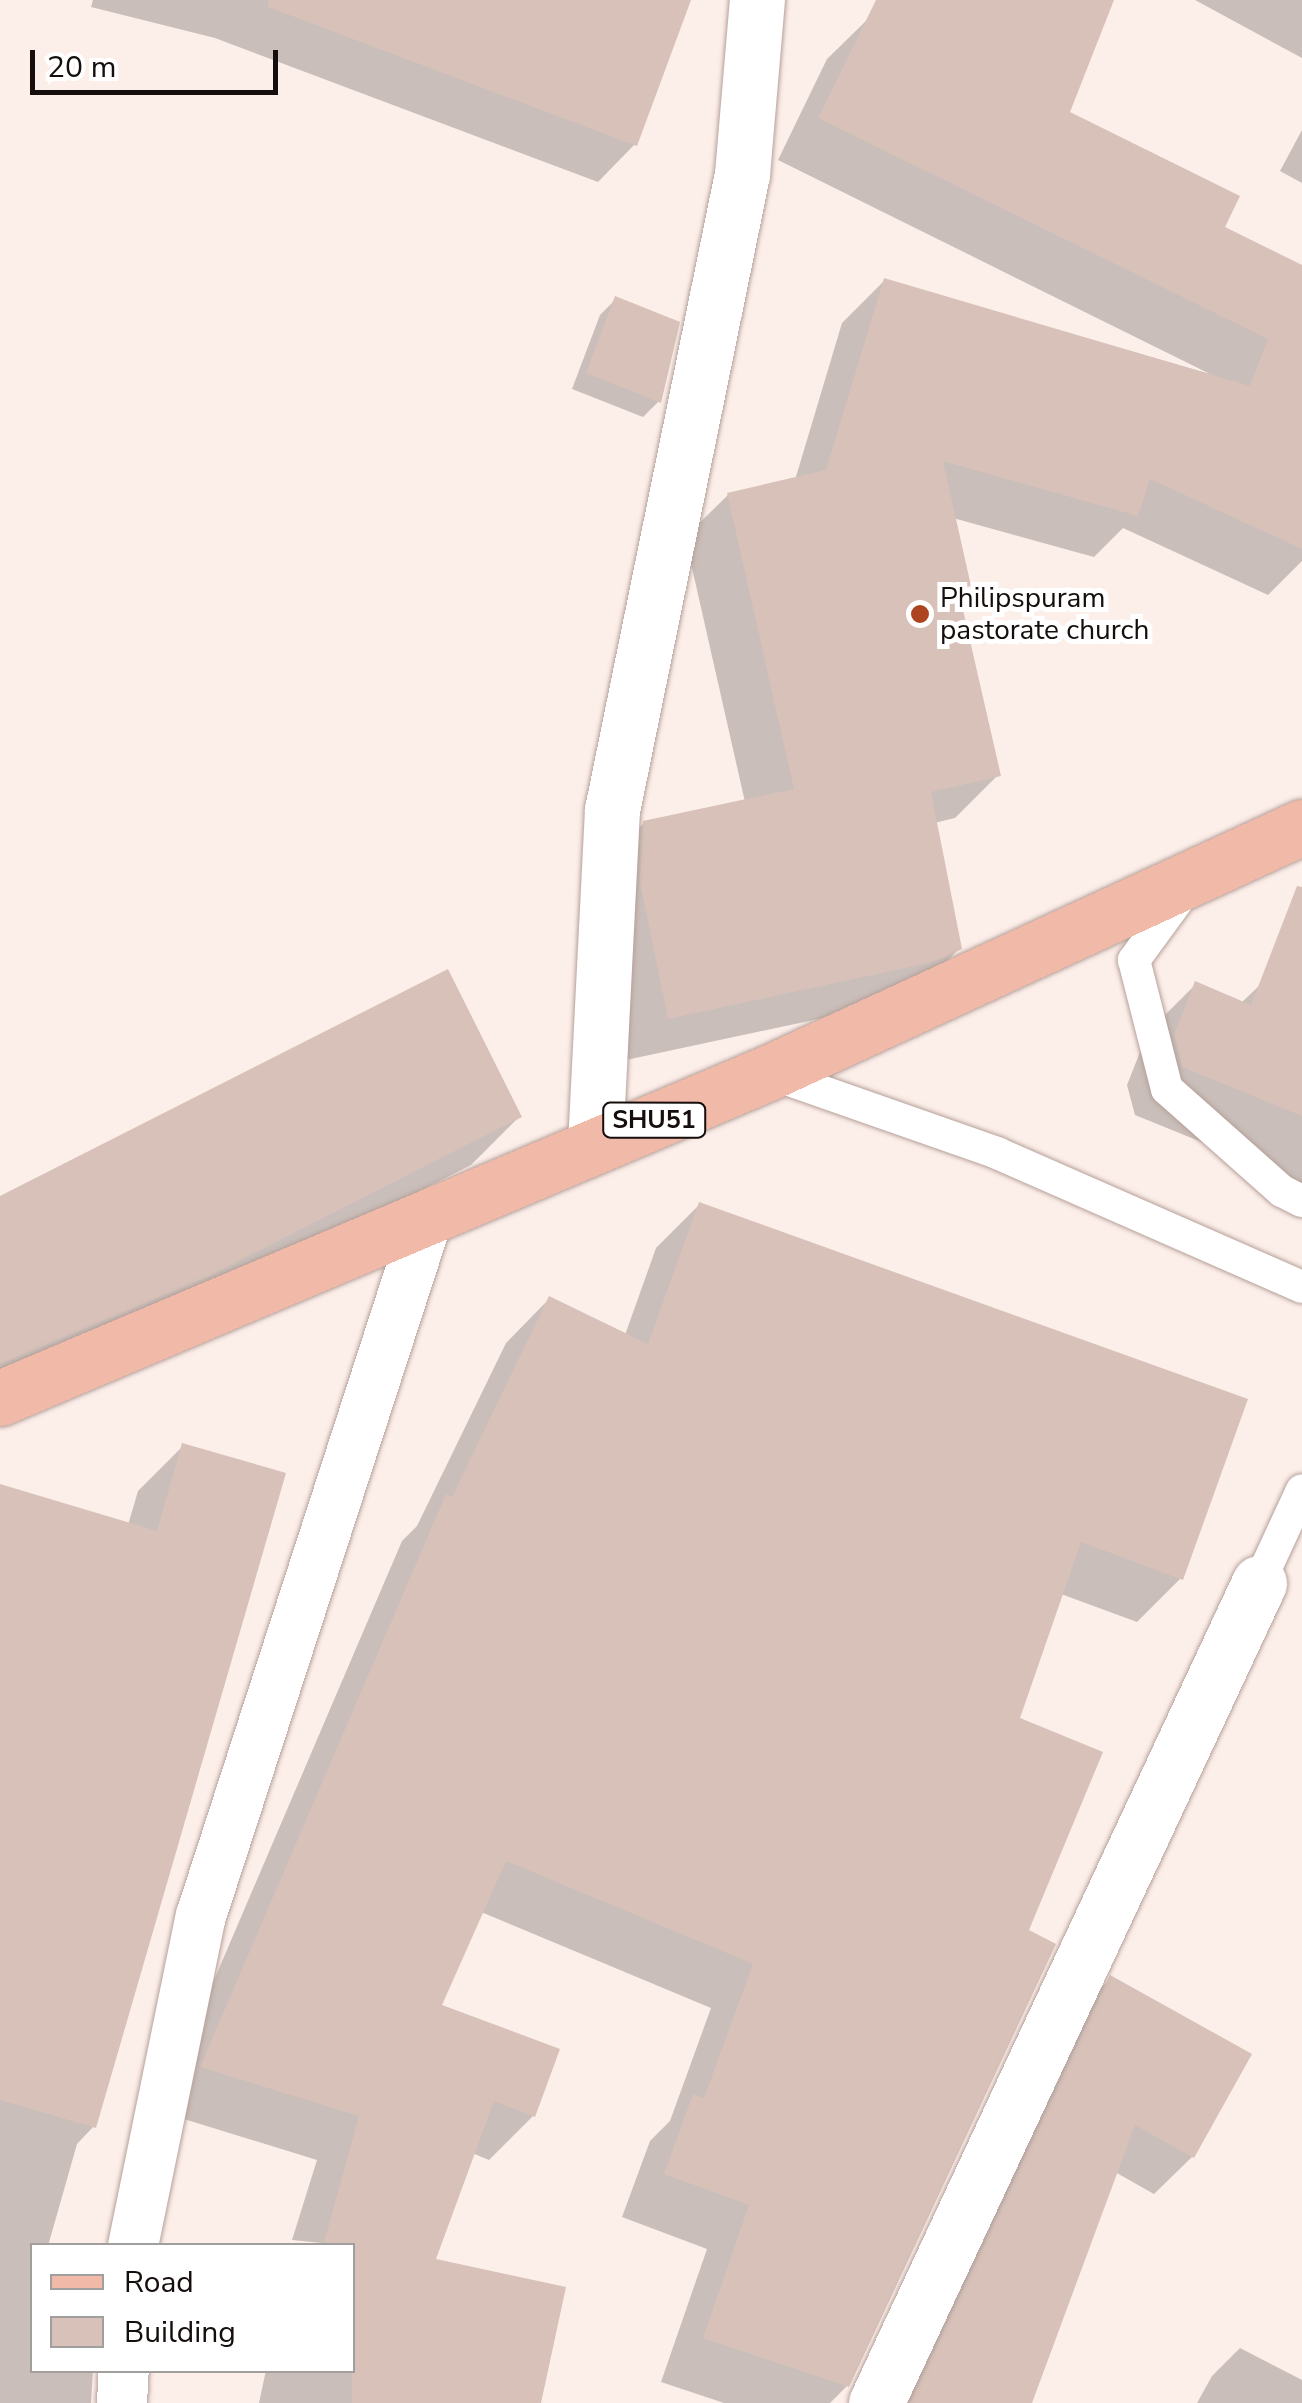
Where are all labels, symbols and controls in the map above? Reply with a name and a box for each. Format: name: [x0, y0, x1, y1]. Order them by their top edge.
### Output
scale bar: [35, 30, 282, 92]
text: 20 m: [47, 47, 116, 88]
place label: Philipspuram pastorate church: [940, 581, 1149, 647]
marker: Philipspuram pastorate church: [909, 603, 931, 625]
road number: SHU51: [602, 1100, 706, 1140]
legend: [30, 2243, 355, 2373]
text: Road: [124, 2262, 194, 2303]
text: Building: [124, 2312, 236, 2353]

